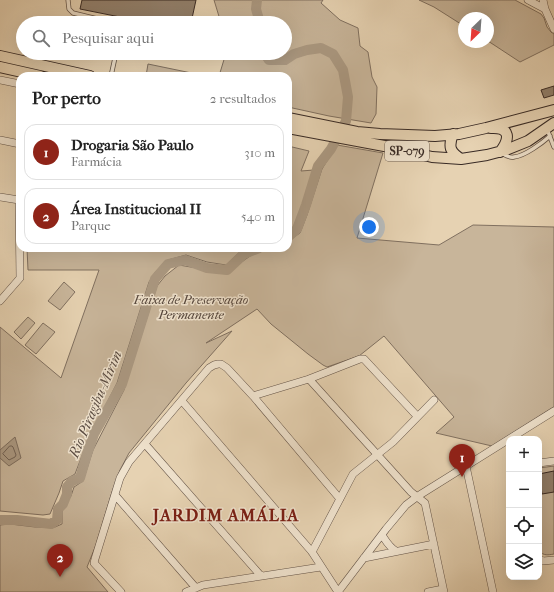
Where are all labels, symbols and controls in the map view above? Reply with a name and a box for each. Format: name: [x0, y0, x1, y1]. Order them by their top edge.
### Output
north arrow: [458, 12, 494, 48]
search box: [16, 16, 292, 60]
icon: search: [30, 27, 52, 49]
text: Pesquisar aqui: [62, 29, 154, 47]
text: Por perto: [32, 88, 101, 108]
text: 2 resultados: [210, 91, 276, 106]
text: Drogaria São Paulo: [71, 136, 194, 154]
road number: SP-079: [385, 141, 429, 161]
text: 1: [44, 145, 48, 160]
text: 310 m: [244, 145, 275, 160]
text: Farmácia: [71, 154, 122, 169]
text: Área Institucional II: [71, 200, 201, 218]
text: 2: [43, 209, 49, 224]
text: 540 m: [241, 209, 275, 224]
your location: [359, 217, 379, 237]
text: Parque: [71, 218, 111, 233]
park label: Faixa de Preservação Permanente: [133, 292, 249, 322]
water label: Rio Piragibu-Mirim: [65, 348, 126, 461]
map controls: [506, 436, 542, 580]
button: +: [506, 436, 542, 472]
pin: 1: [449, 444, 475, 477]
button: −: [506, 472, 542, 508]
district label: JARDIM AMÁLIA: [151, 505, 299, 526]
button: locate: [506, 508, 542, 544]
pin: 2: [47, 544, 73, 577]
button: layers: [506, 544, 542, 580]

